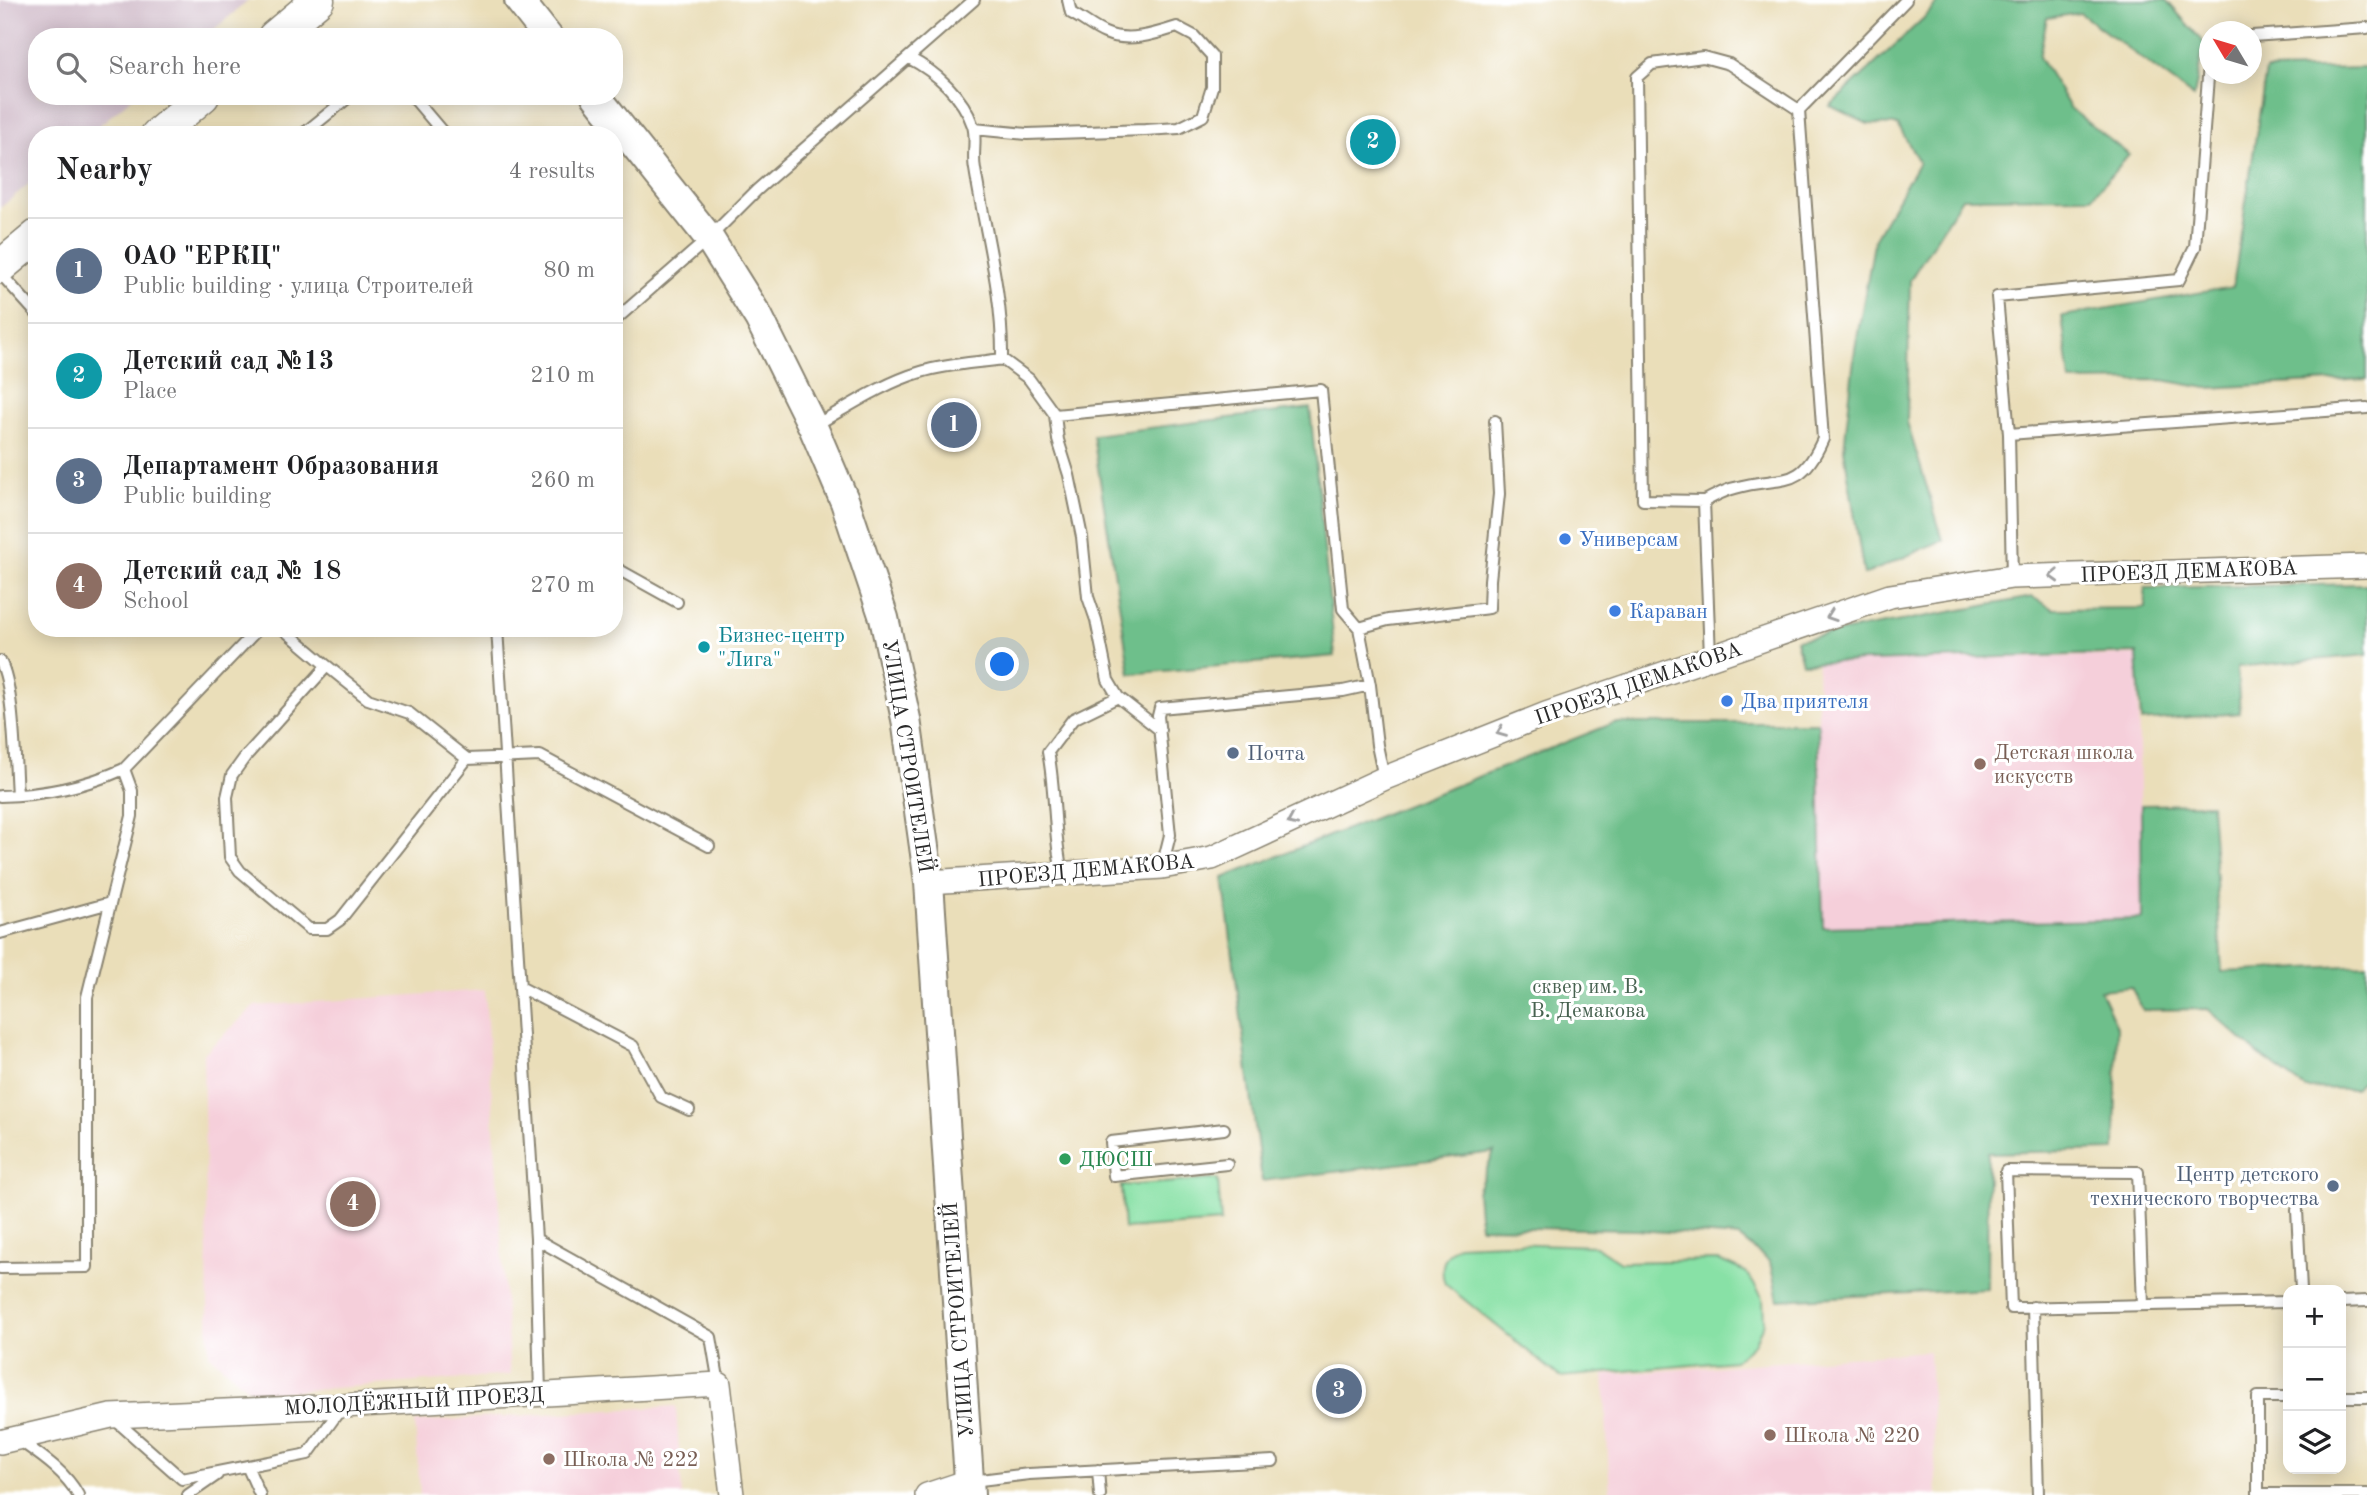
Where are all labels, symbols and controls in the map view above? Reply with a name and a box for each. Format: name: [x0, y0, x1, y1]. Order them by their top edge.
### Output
north arrow: [2199, 21, 2262, 84]
search box: [28, 28, 623, 105]
icon: search: [52, 48, 90, 86]
text: Search here: [108, 54, 241, 80]
pin: 2: [1350, 116, 1396, 168]
text: Nearby: [56, 156, 153, 186]
text: 4 results: [509, 160, 595, 183]
text: ОАО "ЕРКЦ": [123, 244, 281, 270]
text: 1: [72, 259, 86, 282]
text: 80 m: [544, 259, 595, 282]
text: Public building · улица Строителей: [123, 275, 474, 298]
text: Детский сад №13: [123, 349, 334, 375]
text: 2: [72, 364, 86, 387]
text: 210 m: [530, 364, 595, 387]
text: Place: [123, 380, 177, 403]
pin: 1: [931, 399, 977, 451]
text: Департамент Образования: [123, 454, 439, 480]
text: 3: [72, 469, 86, 492]
text: 260 m: [530, 469, 595, 492]
text: Public building: [123, 485, 271, 508]
place label: Универсам: [1579, 530, 1678, 551]
marker: Универсам: [1557, 531, 1573, 547]
street label: ПРОЕЗД ДЕМАКОВА: [2080, 558, 2298, 587]
text: Детский сад № 18: [123, 559, 341, 585]
one-way arrow: [2048, 568, 2059, 583]
text: 4: [72, 574, 86, 597]
text: 270 m: [530, 574, 595, 597]
text: School: [123, 590, 189, 613]
place label: Караван: [1629, 602, 1708, 623]
marker: Караван: [1607, 603, 1623, 619]
one-way arrow: [1826, 608, 1838, 622]
place label: Бизнес-центр "Лига": [718, 626, 845, 671]
street label: УЛИЦА СТРОИТЕЛЕЙ: [878, 637, 940, 875]
marker: Бизнес-центр "Лига": [696, 639, 712, 655]
street label: ПРОЕЗД ДЕМАКОВА: [1532, 639, 1745, 730]
your location: [985, 647, 1019, 681]
place label: Два приятеля: [1741, 692, 1869, 713]
marker: Два приятеля: [1719, 693, 1735, 709]
one-way arrow: [1496, 724, 1508, 738]
place label: Детская школа искусств: [1994, 743, 2134, 788]
place label: Почта: [1247, 744, 1305, 765]
marker: Почта: [1225, 745, 1241, 761]
marker: Детская школа искусств: [1972, 756, 1988, 772]
one-way arrow: [1286, 812, 1299, 826]
street label: ПРОЕЗД ДЕМАКОВА: [977, 852, 1195, 891]
park label: сквер им. В. В. Демакова: [1530, 977, 1646, 1022]
place label: ДЮСШ: [1079, 1150, 1153, 1171]
marker: ДЮСШ: [1057, 1151, 1073, 1167]
place label: Центр детского технического творчества: [2090, 1165, 2319, 1210]
pin: 4: [330, 1178, 376, 1230]
marker: Центр детского технического творчества: [2325, 1178, 2341, 1194]
street label: УЛИЦА СТРОИТЕЛЕЙ: [936, 1201, 978, 1439]
map controls: [2283, 1285, 2346, 1474]
button: +: [2283, 1285, 2346, 1348]
button: −: [2283, 1348, 2346, 1411]
pin: 3: [1316, 1365, 1362, 1417]
street label: МОЛОДЁЖНЫЙ ПРОЕЗД: [283, 1380, 545, 1420]
button: layers: [2283, 1411, 2346, 1474]
place label: Школа № 220: [1784, 1426, 1920, 1447]
marker: Школа № 220: [1762, 1427, 1778, 1443]
place label: Школа № 222: [563, 1450, 699, 1471]
marker: Школа № 222: [541, 1451, 557, 1467]

